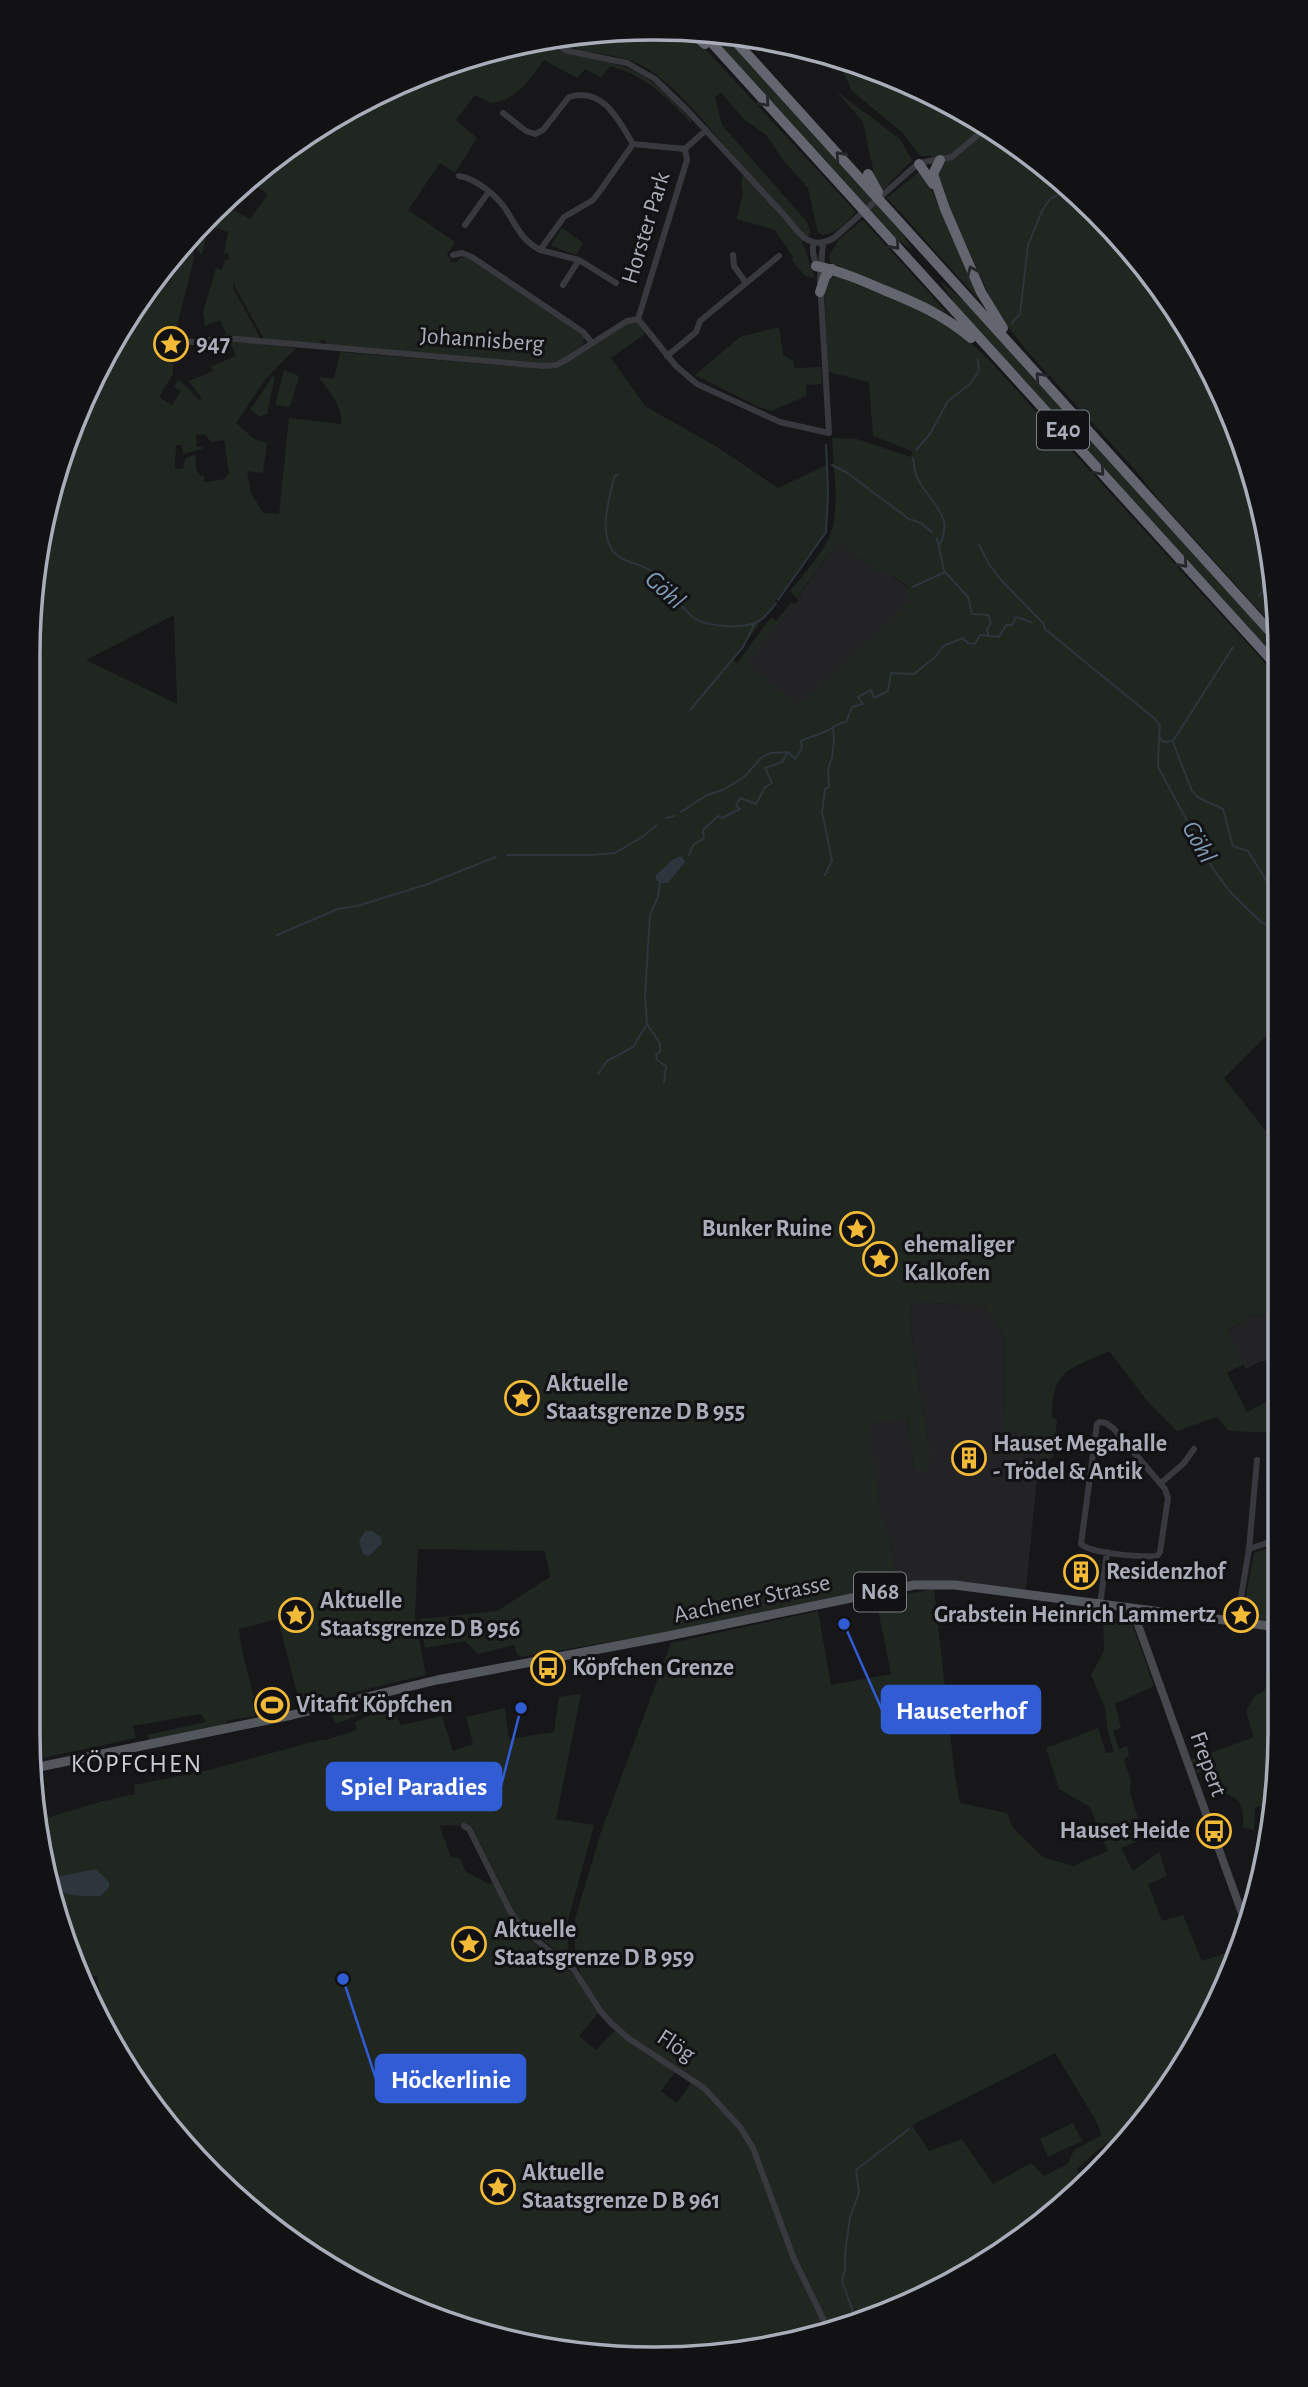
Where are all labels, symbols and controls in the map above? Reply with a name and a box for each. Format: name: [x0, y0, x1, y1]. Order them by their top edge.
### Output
one-way arrow: [757, 94, 770, 107]
one-way arrow: [836, 151, 848, 164]
street label: Horster Park: [618, 169, 674, 287]
one-way arrow: [887, 237, 899, 250]
one-way arrow: [966, 266, 980, 278]
street label: Johannisberg: [419, 324, 545, 356]
place icon: 947: [152, 325, 190, 363]
place label: 947: [196, 332, 230, 356]
one-way arrow: [1036, 372, 1048, 385]
road number: E40: [1037, 410, 1089, 450]
one-way arrow: [1091, 463, 1104, 476]
one-way arrow: [1175, 555, 1188, 568]
water label: Göhl: [640, 566, 690, 614]
water label: Göhl: [1177, 817, 1221, 867]
place icon: Bunker Ruine: [838, 1210, 876, 1248]
place label: Bunker Ruine: [702, 1217, 832, 1241]
place label: ehemaliger Kalkofen: [904, 1233, 1015, 1285]
place icon: ehemaliger Kalkofen: [861, 1240, 899, 1278]
place label: Aktuelle Staatsgrenze D B 955: [546, 1372, 745, 1424]
place icon: Aktuelle Staatsgrenze D B 955: [503, 1379, 541, 1417]
place label: Hauset Megahalle - Trödel & Antik: [993, 1432, 1167, 1484]
building icon: Hauset Megahalle - Trödel & Antik: [950, 1439, 988, 1477]
building icon: Residenzhof: [1062, 1553, 1100, 1591]
place label: Residenzhof: [1106, 1560, 1227, 1584]
street label: Aachener Strasse: [672, 1571, 832, 1627]
road number: N68: [854, 1572, 906, 1611]
place label: Aktuelle Staatsgrenze D B 956: [320, 1589, 520, 1641]
place icon: Aktuelle Staatsgrenze D B 956: [277, 1596, 315, 1634]
place icon: Grabstein Heinrich Lammertz: [1222, 1596, 1260, 1634]
place label: Grabstein Heinrich Lammertz: [934, 1603, 1216, 1627]
bus stop icon: Köpfchen Grenze: [529, 1649, 567, 1687]
place label: Köpfchen Grenze: [572, 1656, 734, 1680]
sports icon: Vitafit Köpfchen: [253, 1686, 291, 1724]
callout: Hauseterhof: [882, 1686, 1040, 1733]
place label: Vitafit Köpfchen: [296, 1693, 453, 1717]
text: Hauseterhof: [896, 1698, 1029, 1724]
street label: Frepert: [1185, 1728, 1231, 1800]
district label: KÖPFCHEN: [71, 1750, 203, 1777]
callout: Spiel Paradies: [327, 1763, 501, 1810]
text: Spiel Paradies: [341, 1774, 487, 1800]
bus stop icon: Hauset Heide: [1195, 1812, 1233, 1850]
place label: Hauset Heide: [1060, 1819, 1190, 1843]
place label: Aktuelle Staatsgrenze D B 959: [494, 1918, 694, 1970]
place icon: Aktuelle Staatsgrenze D B 959: [450, 1925, 488, 1963]
street label: Flög: [653, 2025, 699, 2067]
callout: Höckerlinie: [376, 2055, 525, 2102]
text: Höckerlinie: [391, 2067, 511, 2093]
place label: Aktuelle Staatsgrenze D B 961: [522, 2161, 721, 2213]
place icon: Aktuelle Staatsgrenze D B 961: [479, 2168, 517, 2206]

